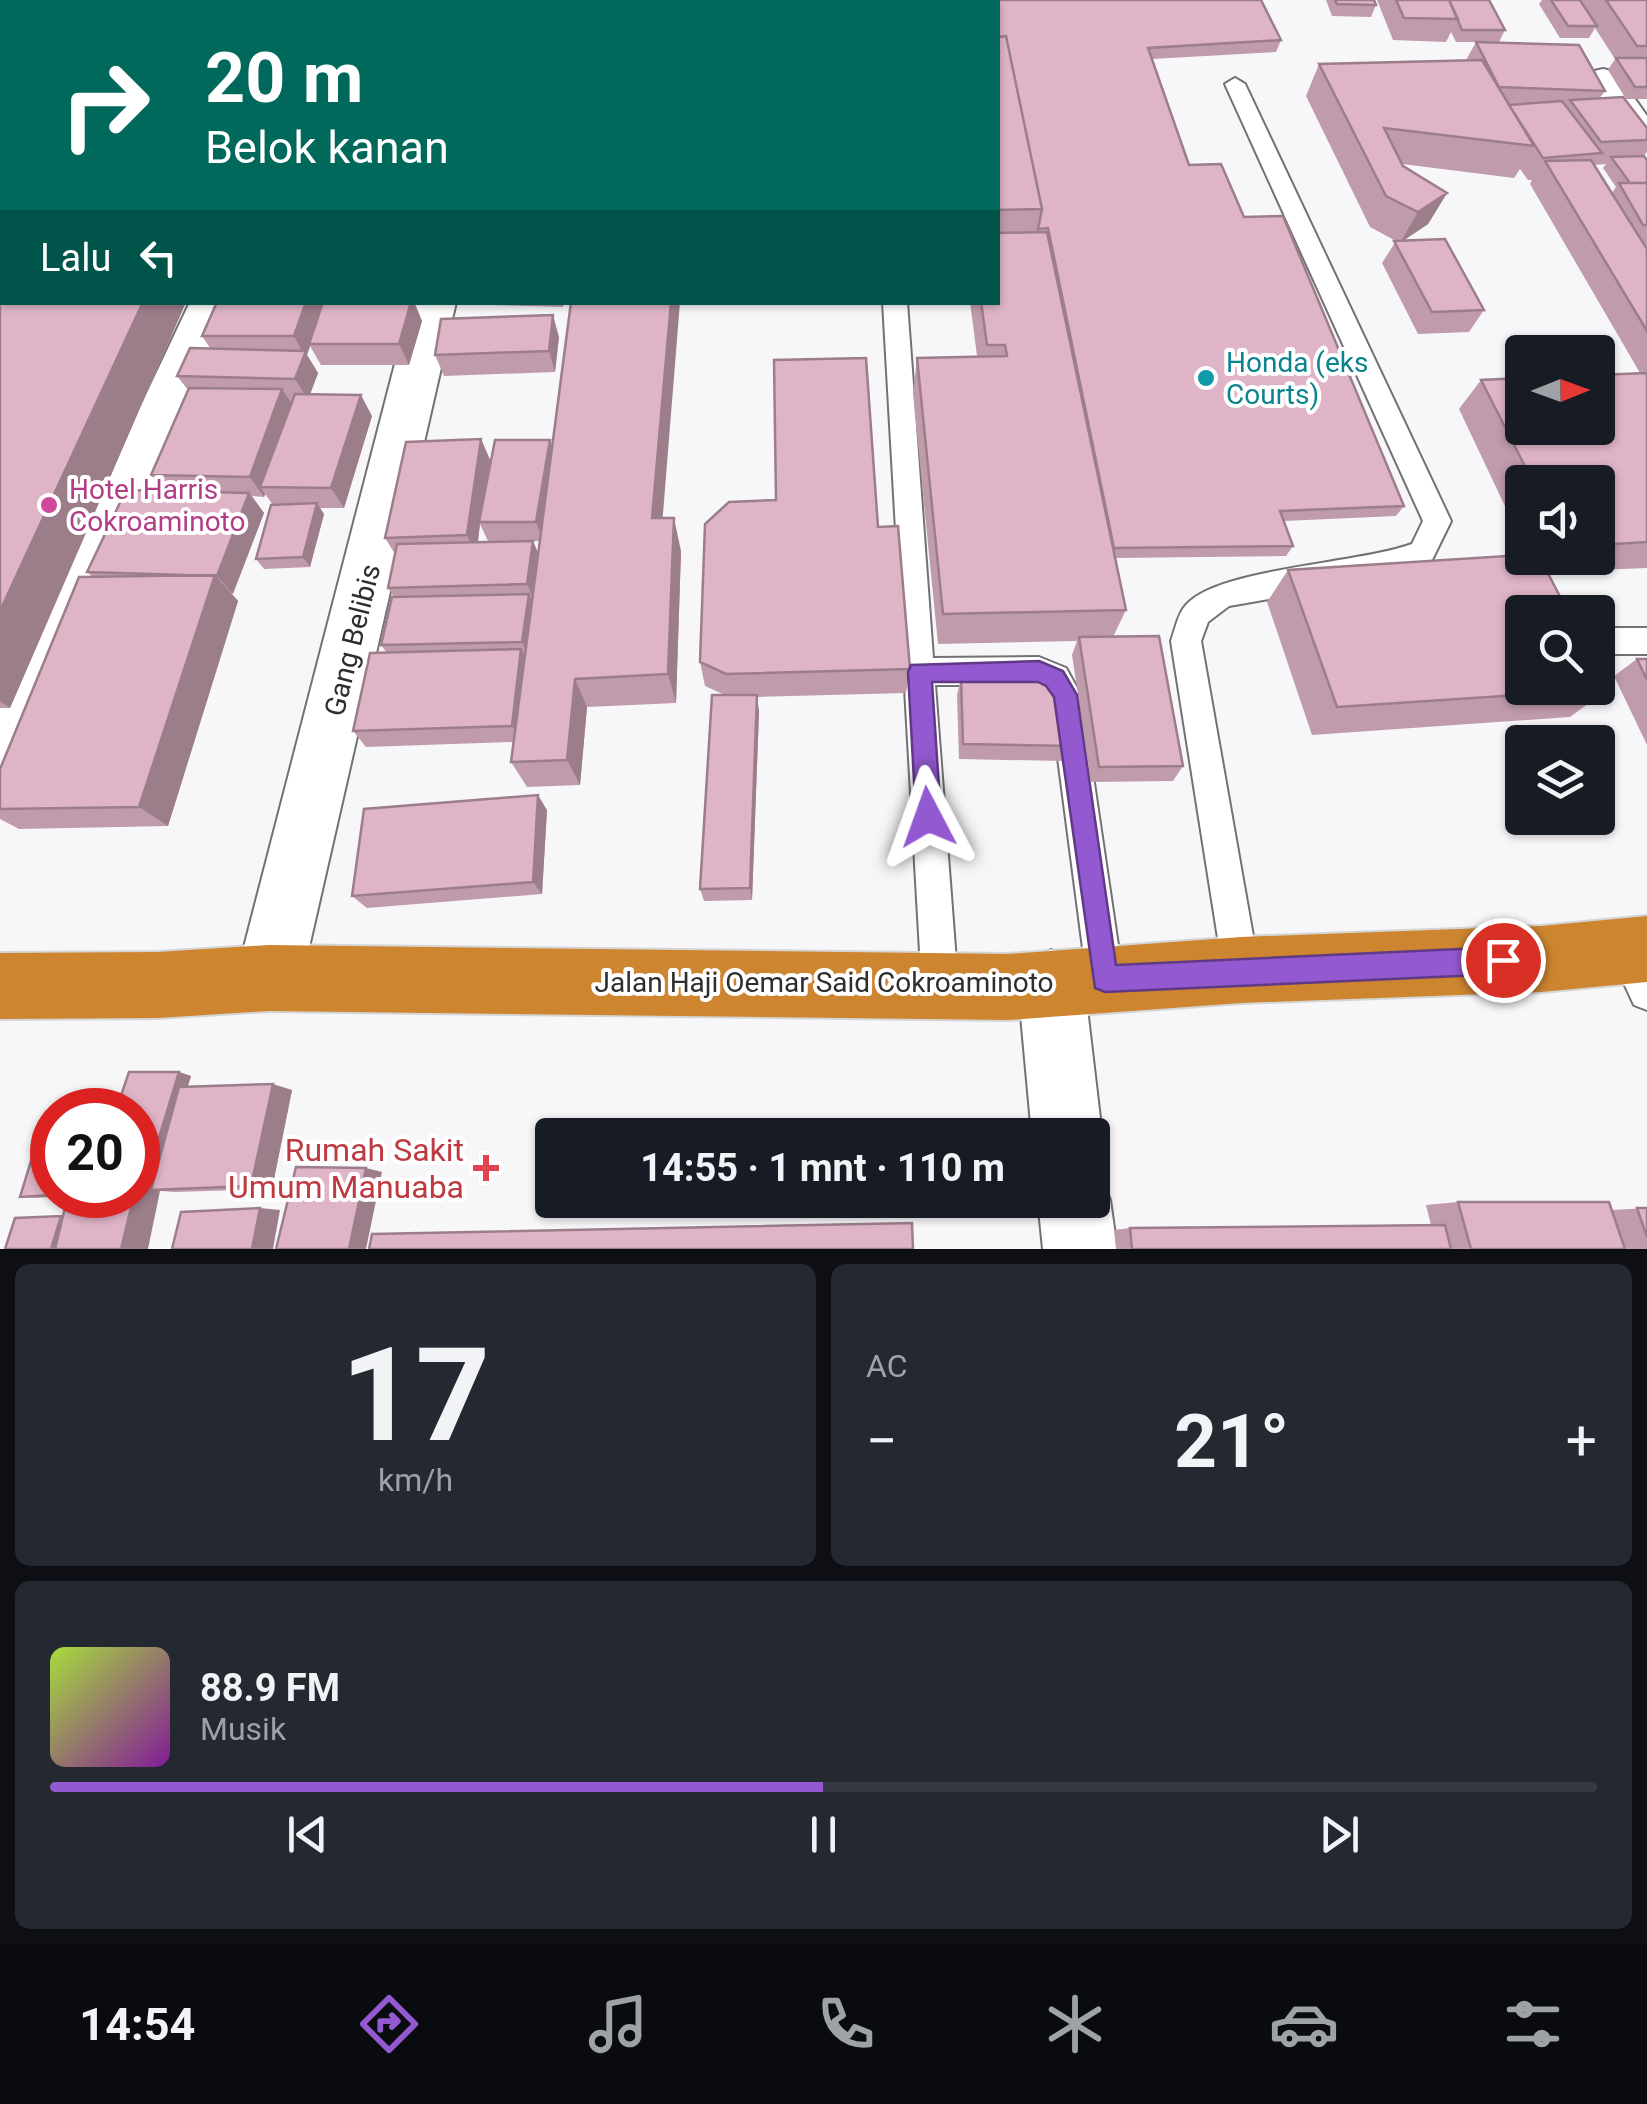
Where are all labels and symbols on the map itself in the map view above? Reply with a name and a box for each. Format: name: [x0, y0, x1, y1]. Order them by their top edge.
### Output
north arrow: [1505, 335, 1615, 445]
place label: Honda (eks Courts): [1226, 346, 1368, 411]
marker: Honda (eks Courts): [1195, 367, 1217, 389]
place label: Hotel Harris Cokroaminoto: [69, 473, 245, 538]
marker: Hotel Harris Cokroaminoto: [38, 494, 60, 516]
street label: Gang Belibis: [318, 561, 387, 719]
position arrow: [876, 765, 980, 869]
pin: [1461, 918, 1546, 1003]
street label: Jalan Haji Oemar Said Cokroaminoto: [595, 966, 1053, 999]
speed limit sign: 20: [30, 1088, 160, 1218]
place label: Rumah Sakit Umum Manuaba: [228, 1131, 464, 1206]
marker: Rumah Sakit Umum Manuaba: [473, 1155, 499, 1181]

